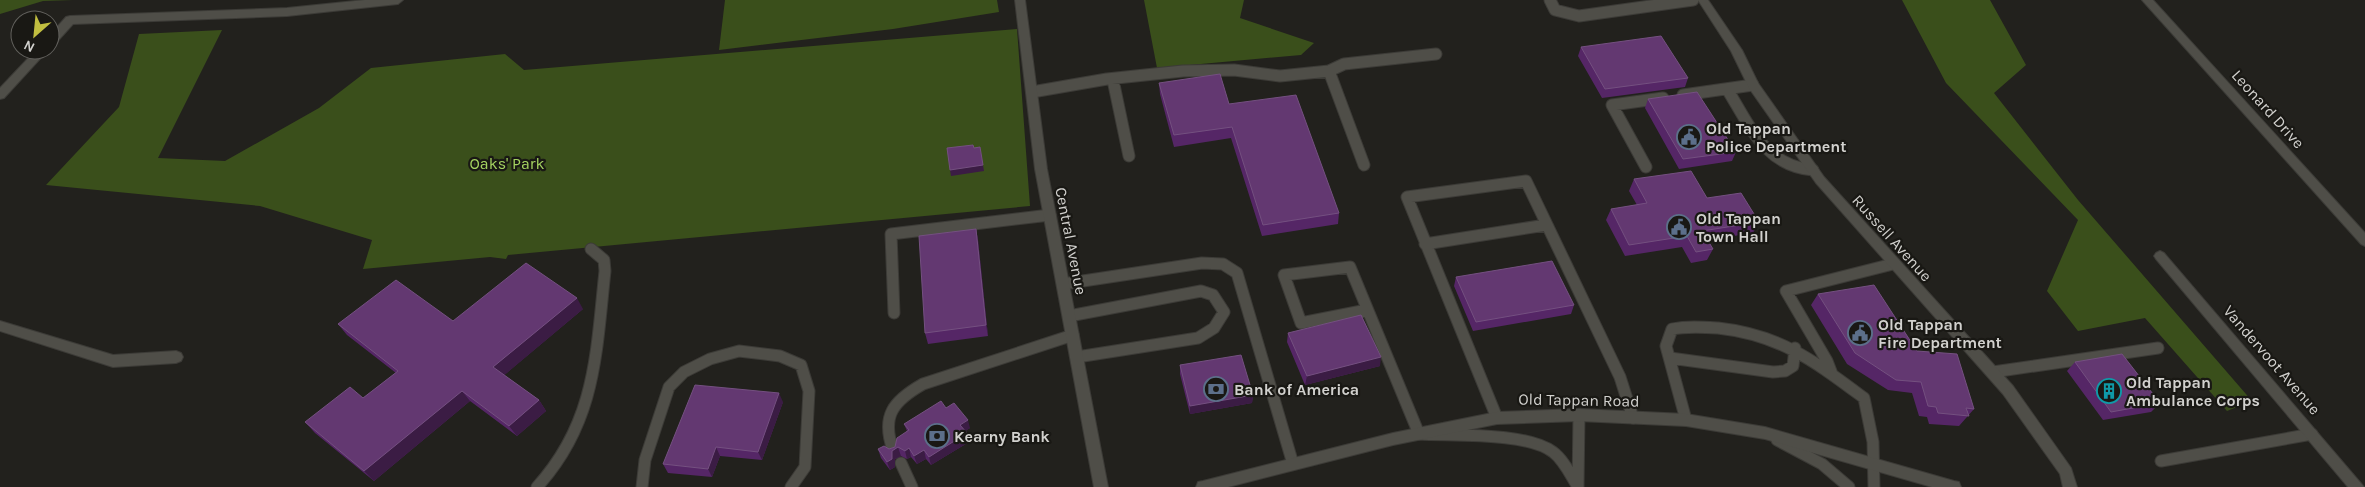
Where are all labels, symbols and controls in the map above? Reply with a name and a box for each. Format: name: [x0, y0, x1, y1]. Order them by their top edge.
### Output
north arrow: [10, 10, 60, 60]
text: N: [21, 36, 38, 56]
street label: Leonard Drive: [2228, 66, 2308, 152]
place label: Old Tappan Police Department: [1706, 119, 1847, 156]
public building icon: Old Tappan Police Department: [1676, 124, 1702, 150]
park label: Oaks' Park: [470, 154, 545, 173]
street label: Central Avenue: [1051, 186, 1091, 296]
street label: Russell Avenue: [1848, 191, 1936, 285]
place label: Old Tappan Town Hall: [1696, 209, 1781, 246]
public building icon: Old Tappan Town Hall: [1666, 214, 1692, 240]
street label: Vandervoot Avenue: [2219, 302, 2325, 418]
place label: Old Tappan Fire Department: [1878, 315, 2002, 352]
public building icon: Old Tappan Fire Department: [1847, 320, 1873, 346]
place label: Old Tappan Ambulance Corps: [2126, 373, 2260, 410]
bank icon: Bank of America: [1203, 376, 1229, 402]
building icon: Old Tappan Ambulance Corps: [2096, 378, 2122, 404]
place label: Bank of America: [1234, 380, 1359, 399]
street label: Old Tappan Road: [1518, 389, 1640, 411]
bank icon: Kearny Bank: [924, 423, 950, 449]
place label: Kearny Bank: [954, 427, 1050, 446]

